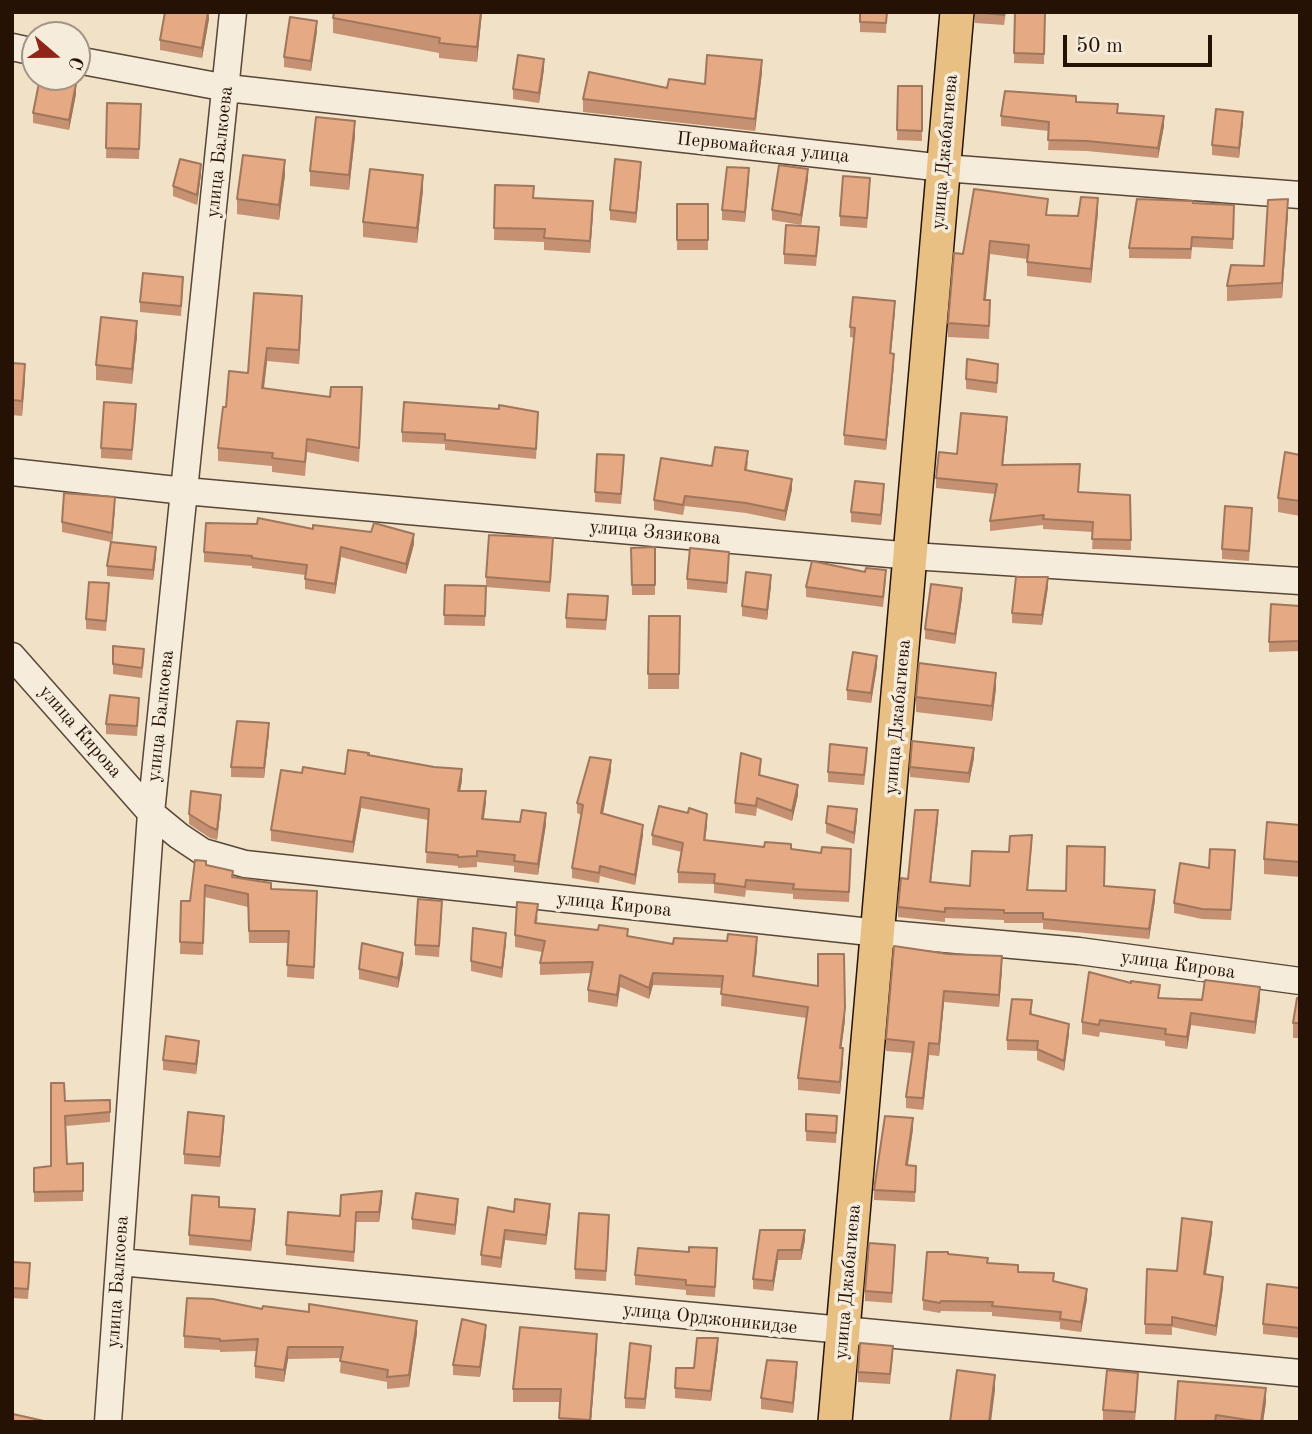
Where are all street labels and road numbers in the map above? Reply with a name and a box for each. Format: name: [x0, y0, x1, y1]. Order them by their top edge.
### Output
street label: улица Джабагиева: [927, 74, 963, 230]
street label: улица Балкоева: [202, 85, 238, 219]
street label: Первомайская улица: [675, 128, 851, 168]
street label: улица Зязикова: [588, 516, 722, 550]
street label: улица Джабагиева: [880, 639, 916, 795]
street label: улица Балкоева: [143, 649, 179, 783]
street label: улица Кирова: [33, 681, 127, 783]
street label: улица Кирова: [555, 888, 673, 922]
street label: улица Кирова: [1119, 946, 1237, 984]
street label: улица Джабагиева: [830, 1204, 866, 1360]
street label: улица Балкоева: [102, 1215, 134, 1349]
street label: улица Орджоникидзе: [621, 1298, 799, 1340]

